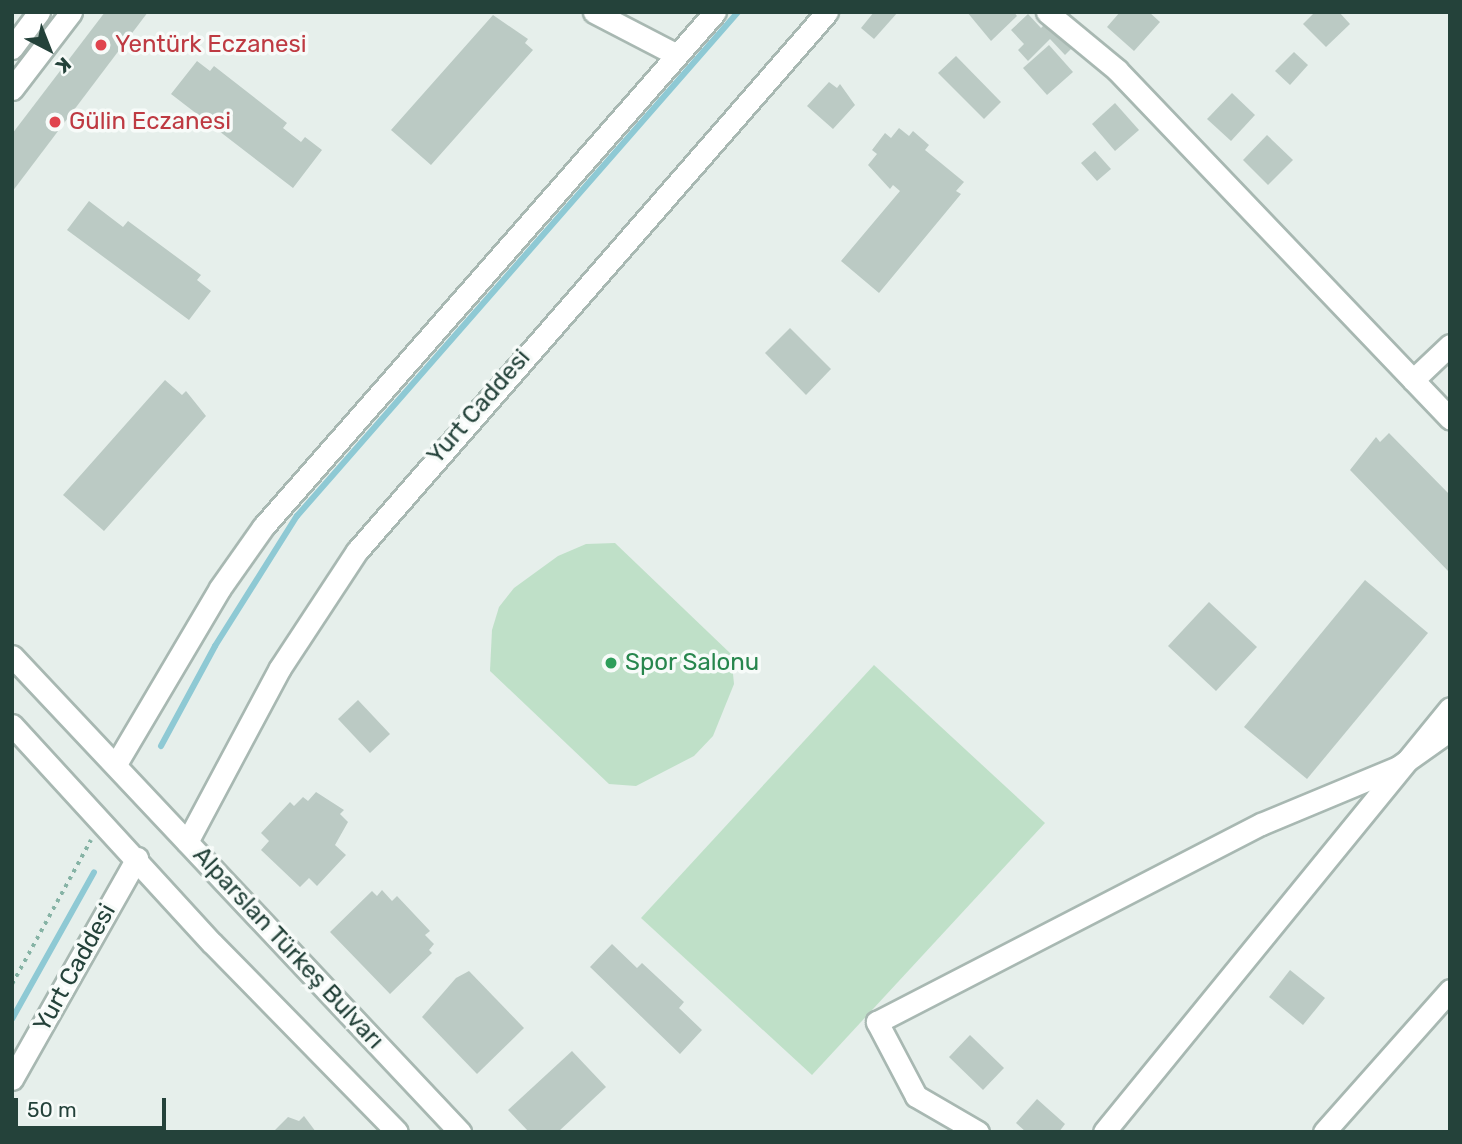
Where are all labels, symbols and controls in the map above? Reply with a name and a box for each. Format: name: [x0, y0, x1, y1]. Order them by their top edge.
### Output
north arrow: [14, 14, 84, 84]
place label: Yentürk Eczanesi: [115, 31, 307, 59]
marker: Yentürk Eczanesi: [93, 37, 109, 53]
text: K: [51, 52, 76, 78]
place label: Gülin Eczanesi: [69, 108, 231, 136]
marker: Gülin Eczanesi: [47, 114, 63, 130]
street label: Yurt Caddesi: [422, 344, 536, 470]
place label: Spor Salonu: [625, 649, 760, 677]
marker: Spor Salonu: [603, 655, 619, 671]
street label: Alparslan Türkeş Bulvarı: [187, 841, 389, 1055]
street label: Yurt Caddesi: [28, 899, 122, 1037]
scale bar: [18, 1084, 170, 1128]
text: 50 m: [27, 1097, 77, 1122]

